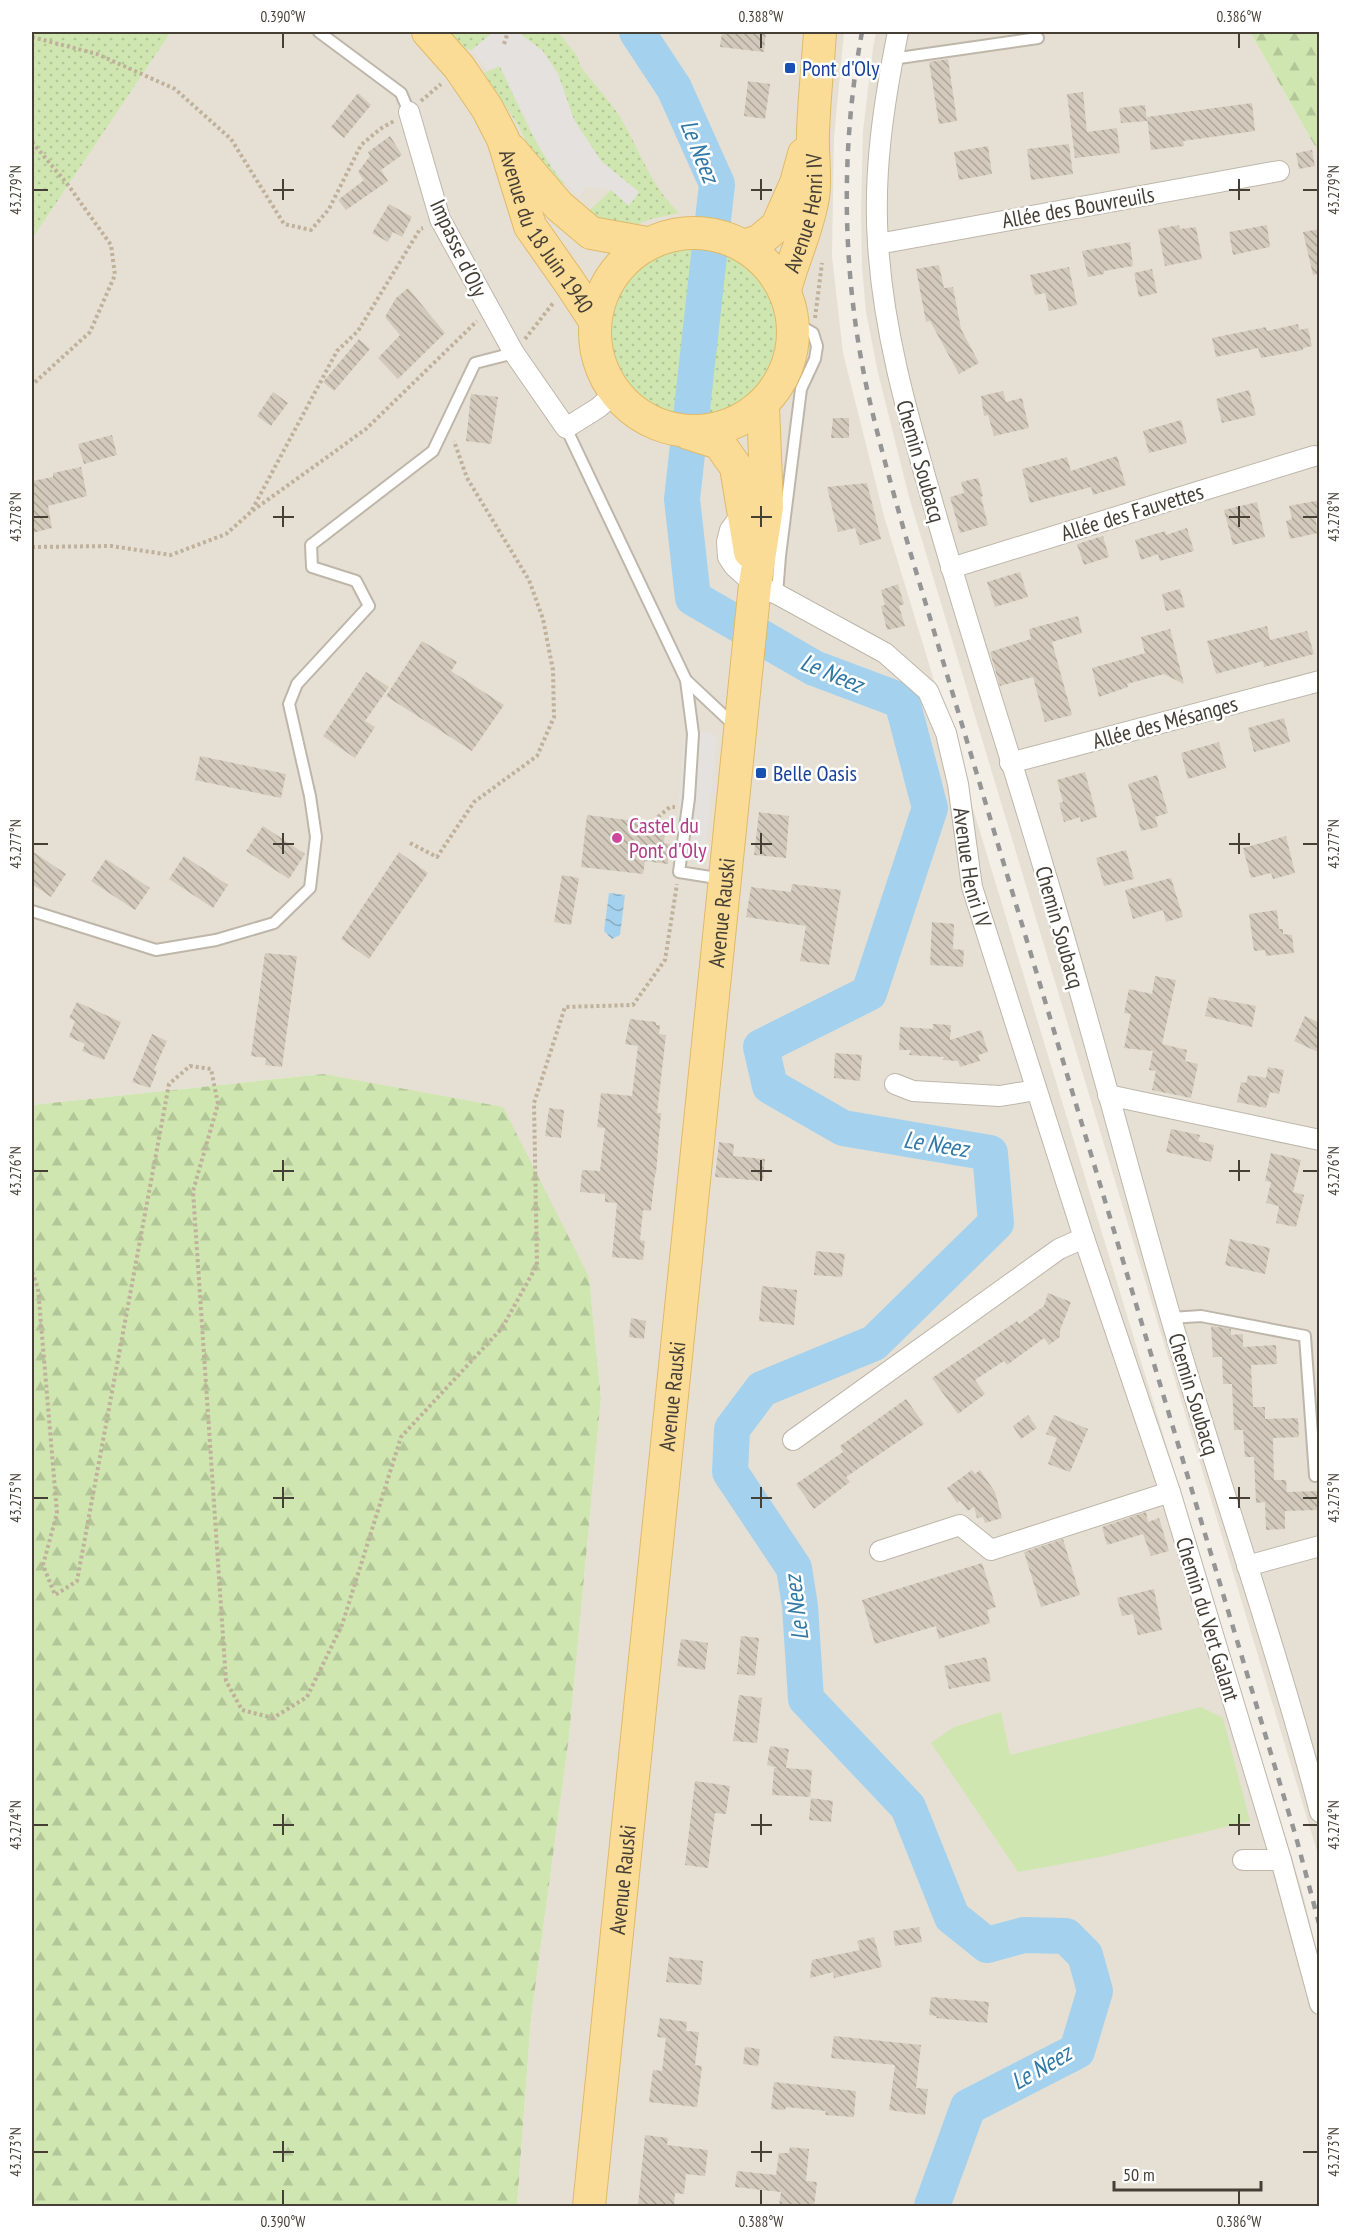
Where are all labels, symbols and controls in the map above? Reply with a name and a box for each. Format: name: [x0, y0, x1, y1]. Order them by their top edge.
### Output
text: 0.390°W: [261, 7, 305, 26]
text: 0.388°W: [739, 7, 783, 26]
text: 0.386°W: [1217, 7, 1261, 26]
place label: Pont d'Oly: [802, 54, 880, 82]
marker: Pont d'Oly: [783, 61, 797, 75]
water label: Le Neez: [673, 115, 727, 189]
street label: Avenue du 18 Juin 1940: [493, 146, 600, 318]
street label: Avenue Henri IV: [777, 152, 828, 276]
text: 43.279°N: [6, 165, 25, 215]
text: 43.279°N: [1324, 165, 1343, 215]
street label: Allée des Bouvreuils: [1000, 180, 1156, 234]
street label: Impasse d'Oly: [424, 195, 494, 302]
street label: Chemin Soubacq: [890, 397, 952, 525]
street label: Allée des Fauvettes: [1057, 477, 1207, 547]
text: 43.278°N: [6, 492, 25, 542]
text: 43.278°N: [1324, 492, 1343, 542]
water label: Le Neez: [796, 646, 870, 701]
street label: Allée des Mésanges: [1089, 689, 1241, 755]
place label: Belle Oasis: [773, 759, 857, 787]
marker: Belle Oasis: [754, 766, 768, 780]
street label: Avenue Henri IV: [947, 806, 998, 932]
place label: Castel du Pont d'Oly: [629, 811, 707, 864]
text: 43.277°N: [6, 819, 25, 869]
text: 43.277°N: [1324, 819, 1343, 869]
marker: Castel du Pont d'Oly: [610, 831, 624, 845]
street label: Avenue Rauski: [702, 857, 741, 969]
street label: Chemin Soubacq: [1029, 863, 1091, 991]
water label: Le Neez: [902, 1124, 973, 1165]
text: 43.276°N: [6, 1146, 25, 1196]
text: 43.276°N: [1324, 1146, 1343, 1196]
street label: Chemin Soubacq: [1162, 1330, 1226, 1458]
street label: Avenue Rauski: [652, 1340, 691, 1452]
text: 43.275°N: [6, 1473, 25, 1523]
text: 43.275°N: [1324, 1473, 1343, 1523]
street label: Chemin du Vert Galant: [1170, 1534, 1246, 1704]
water label: Le Neez: [776, 1572, 815, 1642]
text: 43.274°N: [6, 1800, 25, 1850]
text: 43.274°N: [1324, 1800, 1343, 1850]
street label: Avenue Rauski: [603, 1824, 642, 1936]
water label: Le Neez: [1005, 2036, 1079, 2097]
text: 43.273°N: [6, 2127, 25, 2177]
text: 43.273°N: [1324, 2127, 1343, 2177]
scale bar: [1114, 2154, 1261, 2192]
text: 50 m: [1123, 2163, 1155, 2186]
text: 0.390°W: [261, 2212, 305, 2231]
text: 0.388°W: [739, 2212, 783, 2231]
text: 0.386°W: [1217, 2212, 1261, 2231]

